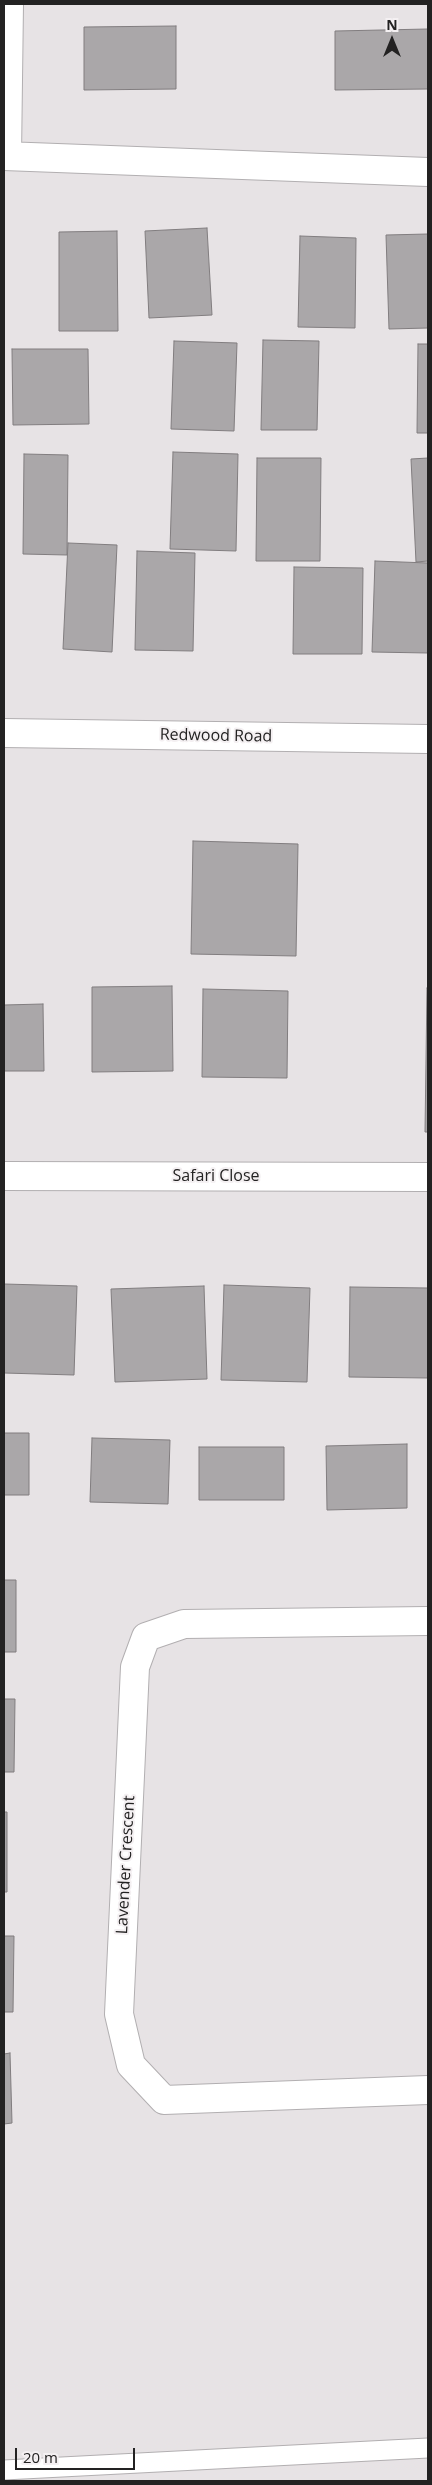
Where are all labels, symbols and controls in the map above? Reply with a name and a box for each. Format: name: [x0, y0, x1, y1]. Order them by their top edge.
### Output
north arrow: [367, 15, 417, 65]
text: N: [386, 15, 398, 34]
street label: Redwood Road: [160, 725, 272, 747]
street label: Safari Close: [172, 1166, 260, 1186]
street label: Lavender Crescent: [113, 1795, 139, 1935]
scale bar: [18, 2438, 138, 2470]
text: 20 m: [23, 2447, 58, 2467]

